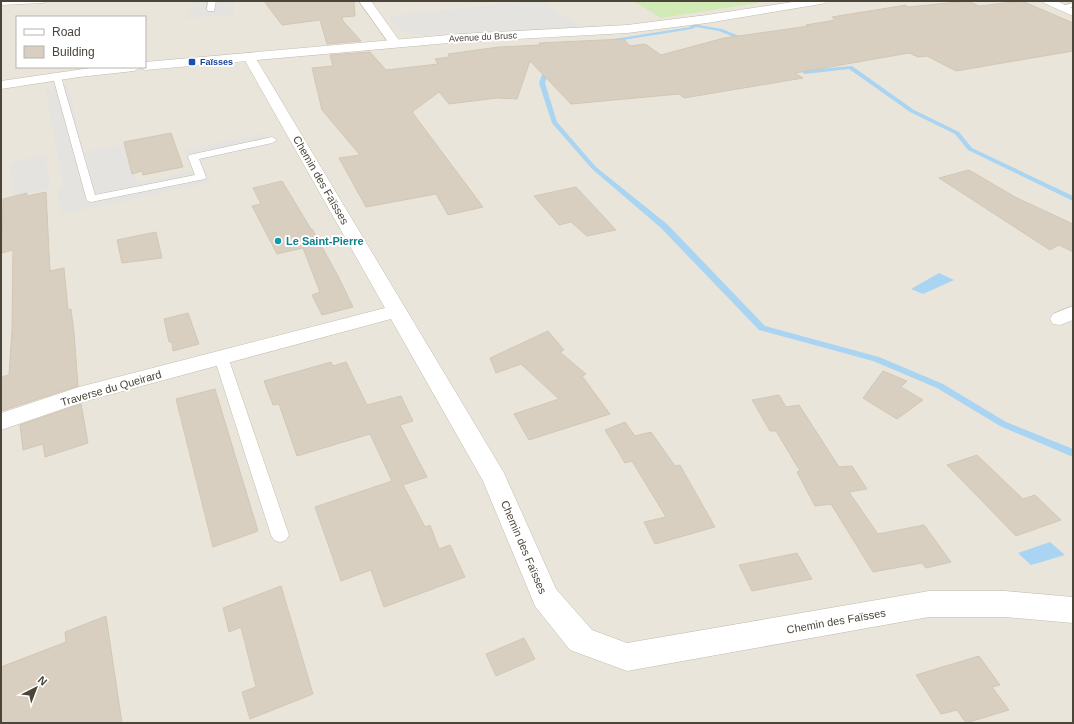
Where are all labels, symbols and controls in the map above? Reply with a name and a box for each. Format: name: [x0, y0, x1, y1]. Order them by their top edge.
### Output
legend: [16, 16, 146, 68]
text: Road: [52, 25, 81, 39]
street label: Avenue du Brusc: [449, 30, 518, 44]
text: Building: [52, 45, 95, 59]
marker: Faïsses: [187, 57, 197, 67]
place label: Faïsses: [200, 57, 233, 67]
street label: Chemin des Faïsses: [291, 134, 352, 227]
place label: Le Saint-Pierre: [286, 235, 364, 247]
marker: Le Saint-Pierre: [273, 236, 283, 246]
street label: Traverse du Queirard: [59, 368, 163, 408]
street label: Chemin des Faïsses: [499, 499, 549, 596]
street label: Chemin des Faïsses: [786, 606, 887, 636]
north arrow: [16, 668, 56, 708]
text: N: [36, 673, 50, 688]

